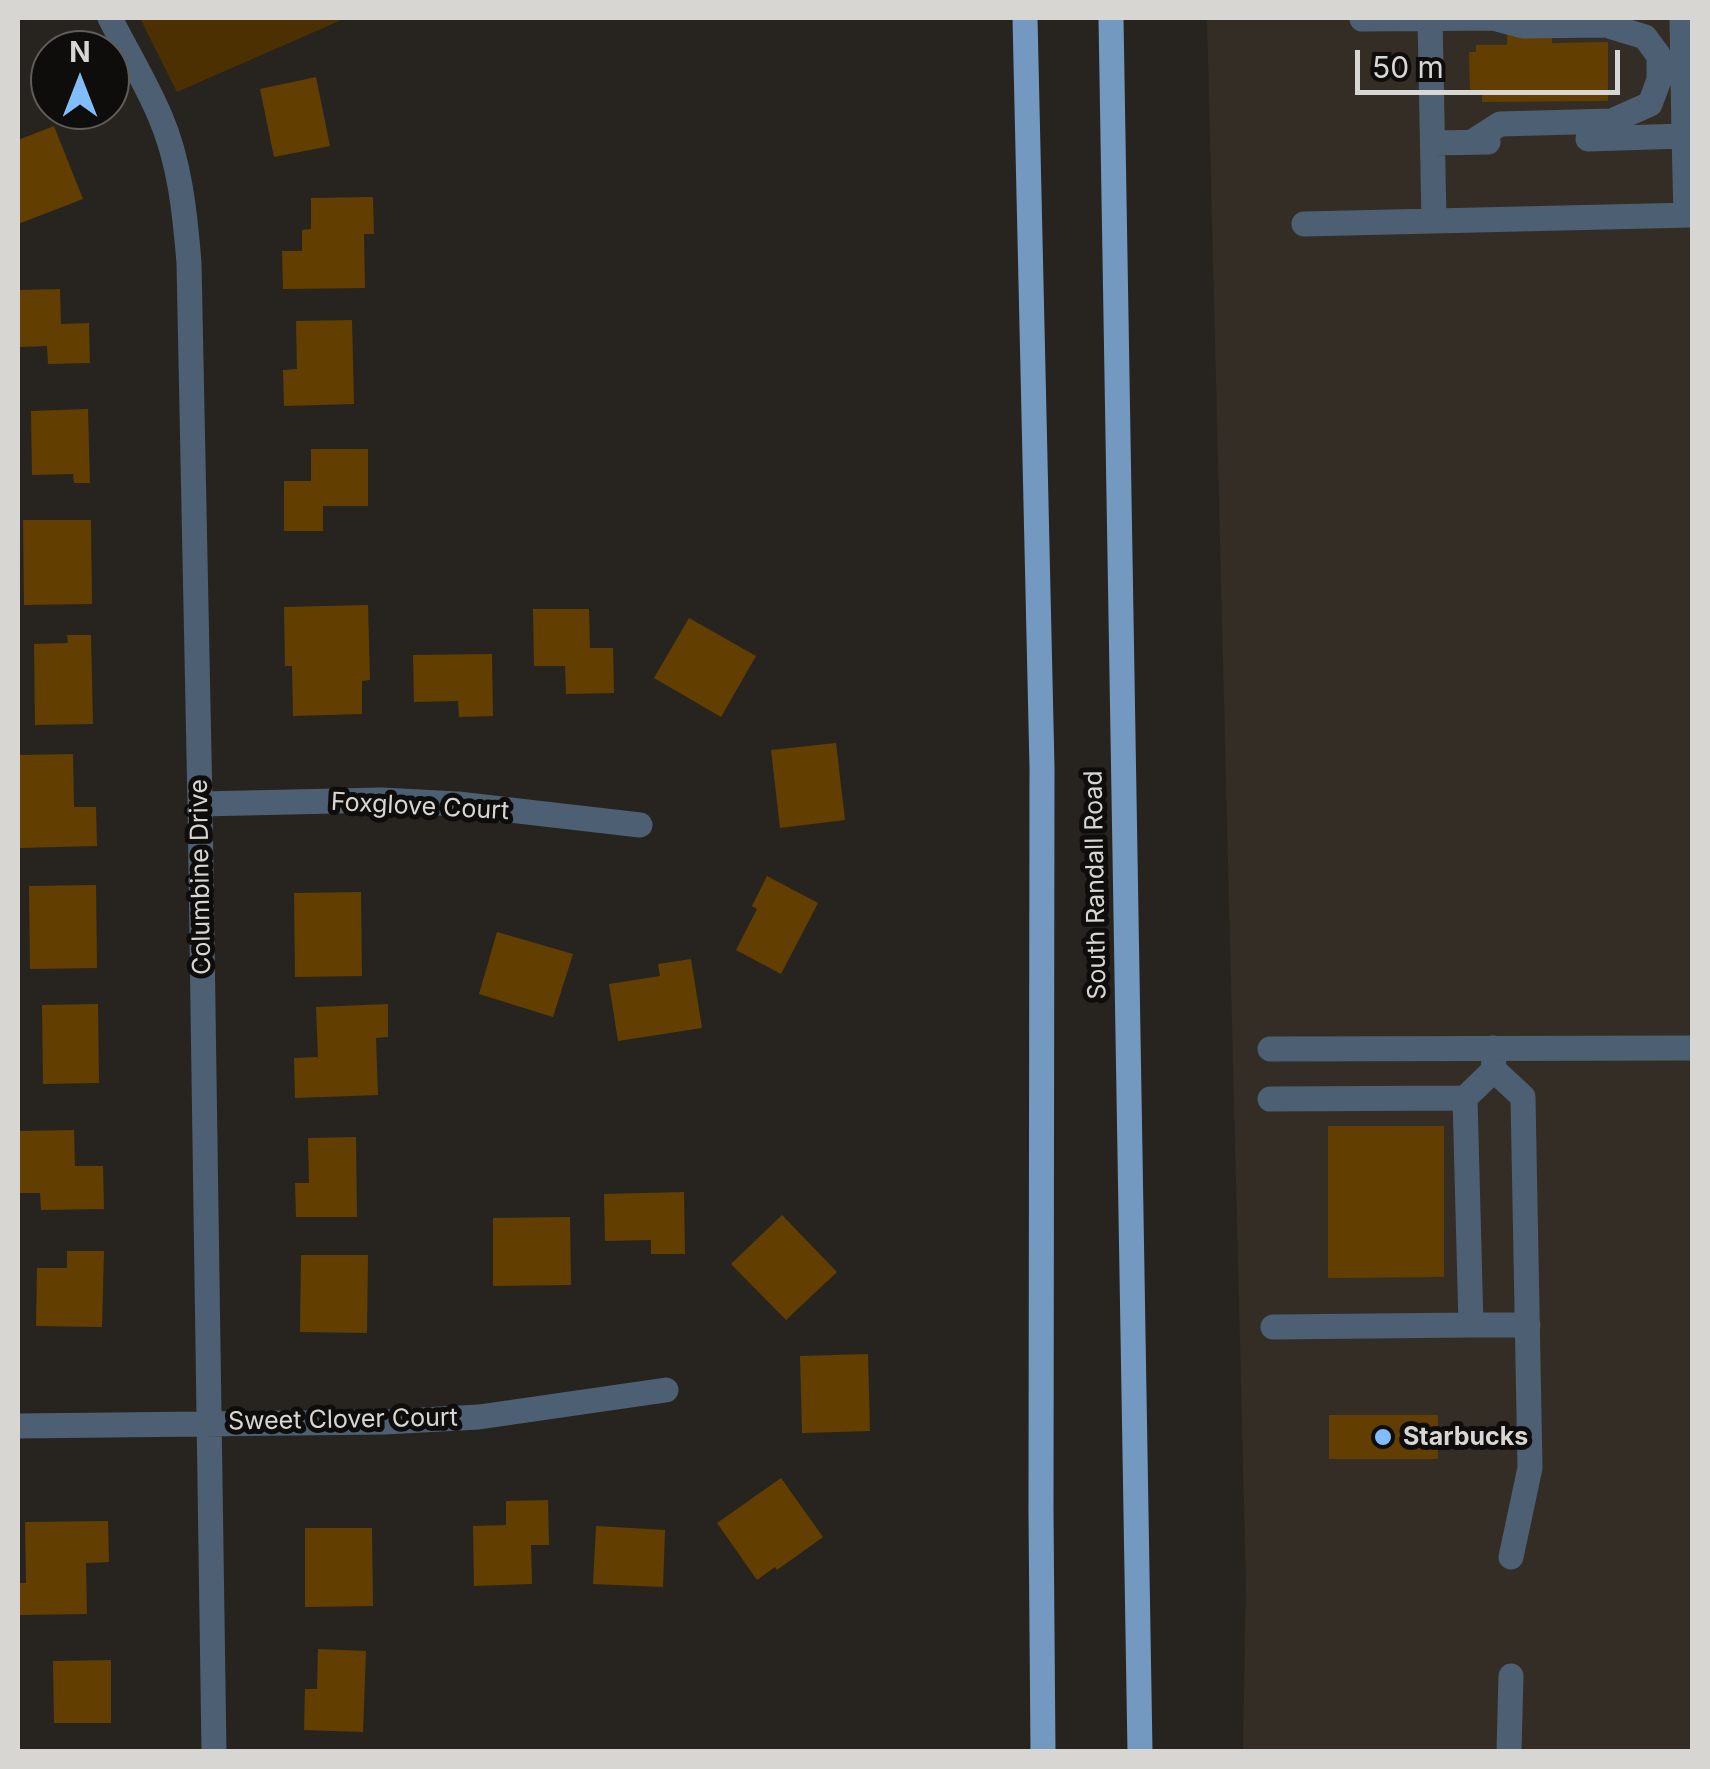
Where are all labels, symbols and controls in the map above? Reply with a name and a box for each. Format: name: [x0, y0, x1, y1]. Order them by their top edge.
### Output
north arrow: [30, 30, 130, 130]
scale bar: [1360, 30, 1625, 92]
text: N: [69, 35, 91, 69]
text: 50 m: [1372, 49, 1444, 85]
street label: South Randall Road: [1079, 770, 1113, 1000]
street label: Columbine Drive: [184, 779, 218, 975]
street label: Foxglove Court: [330, 787, 510, 827]
street label: Sweet Clover Court: [228, 1403, 458, 1437]
place label: Starbucks: [1403, 1422, 1528, 1452]
marker: Starbucks: [1372, 1426, 1394, 1448]

